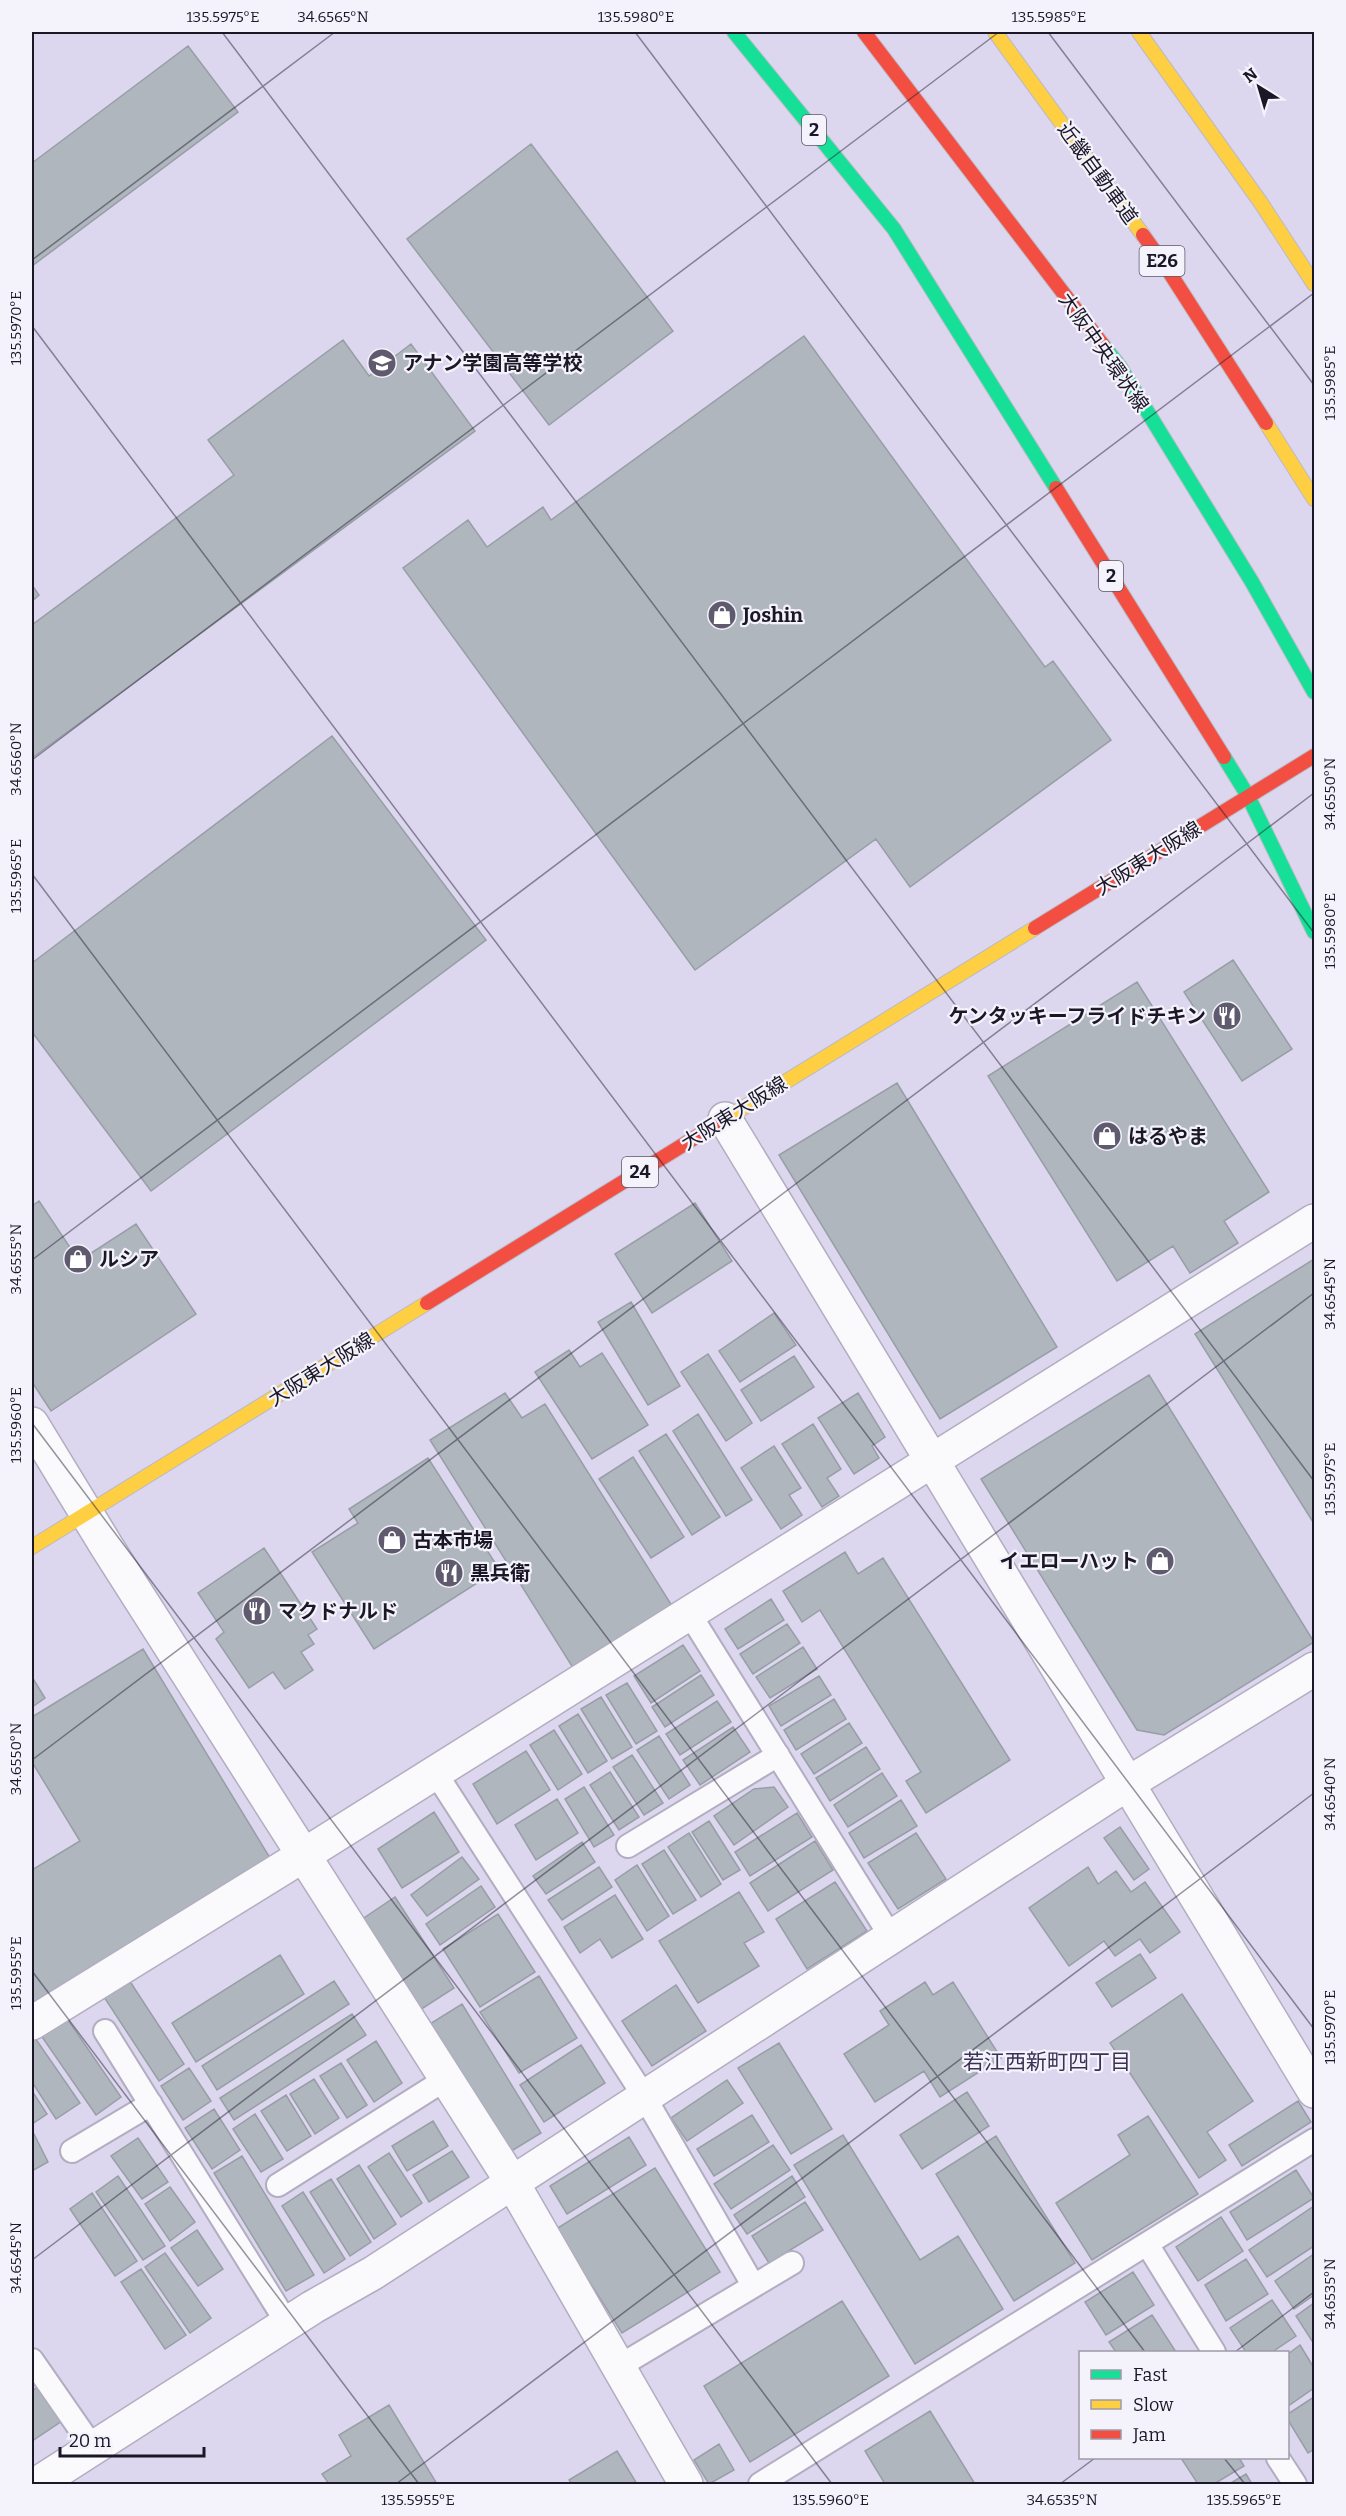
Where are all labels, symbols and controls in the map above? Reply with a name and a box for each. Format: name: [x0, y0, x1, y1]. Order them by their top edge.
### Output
text: 135.5975°E: [187, 8, 259, 26]
text: 34.6565°N: [297, 8, 369, 26]
text: 135.5980°E: [598, 8, 674, 26]
text: 135.5985°E: [1012, 8, 1086, 26]
north arrow: [1229, 57, 1289, 117]
text: N: [1240, 64, 1261, 87]
road number: 2: [802, 115, 826, 145]
street label: 近畿自動車道: [1053, 117, 1143, 229]
road number: E26: [1140, 246, 1184, 276]
street label: 大阪中央環状線: [1054, 288, 1154, 416]
text: 135.5970°E: [7, 291, 25, 365]
text: 135.5985°E: [1321, 346, 1339, 420]
school or university icon: アナン学園高等学校: [366, 347, 398, 379]
place label: アナン学園高等学校: [403, 351, 583, 375]
road number: 2: [1099, 561, 1123, 591]
shop icon: Joshin: [706, 599, 738, 631]
place label: Joshin: [742, 603, 803, 627]
text: 34.6560°N: [7, 722, 25, 796]
text: 34.6550°N: [1321, 758, 1339, 830]
street label: 大阪東大阪線: [1091, 816, 1205, 900]
text: 135.5965°E: [7, 839, 25, 913]
text: 135.5980°E: [1321, 893, 1339, 969]
restaurant icon: ケンタッキーフライドチキン: [1211, 1000, 1243, 1032]
place label: ケンタッキーフライドチキン: [948, 1004, 1206, 1028]
street label: 大阪東大阪線: [677, 1071, 791, 1155]
shop icon: はるやま: [1091, 1120, 1123, 1152]
place label: はるやま: [1128, 1124, 1208, 1148]
road number: 24: [622, 1157, 658, 1187]
text: 34.6555°N: [7, 1223, 25, 1294]
shop icon: ルシア: [62, 1243, 94, 1275]
place label: ルシア: [99, 1247, 159, 1271]
text: 34.6545°N: [1321, 1258, 1339, 1330]
street label: 大阪東大阪線: [264, 1327, 378, 1411]
text: 135.5960°E: [7, 1387, 25, 1463]
text: 135.5975°E: [1321, 1443, 1339, 1515]
shop icon: 古本市場: [376, 1524, 408, 1556]
place label: 古本市場: [413, 1528, 493, 1552]
shop icon: イエローハット: [1144, 1545, 1176, 1577]
place label: イエローハット: [1000, 1549, 1139, 1573]
restaurant icon: 黒兵衛: [433, 1557, 465, 1589]
place label: 黒兵衛: [470, 1561, 530, 1585]
restaurant icon: マクドナルド: [241, 1595, 273, 1627]
place label: マクドナルド: [278, 1599, 398, 1623]
text: 34.6550°N: [7, 1723, 25, 1795]
text: 34.6540°N: [1321, 1757, 1339, 1831]
text: 135.5955°E: [7, 1936, 25, 2010]
text: 135.5970°E: [1321, 1990, 1339, 2064]
district label: 若江西新町四丁目: [963, 2049, 1131, 2075]
text: 34.6545°N: [7, 2222, 25, 2294]
text: 34.6535°N: [1321, 2258, 1339, 2330]
legend: [1079, 2351, 1289, 2459]
text: Fast: [1133, 2364, 1168, 2386]
text: Slow: [1133, 2394, 1174, 2416]
scale bar: [60, 2420, 204, 2458]
text: Jam: [1132, 2424, 1166, 2446]
text: 20 m: [69, 2430, 111, 2452]
text: 135.5955°E: [381, 2491, 455, 2509]
text: 135.5960°E: [793, 2491, 869, 2509]
text: 34.6535°N: [1026, 2491, 1098, 2509]
text: 135.5965°E: [1207, 2491, 1281, 2509]

